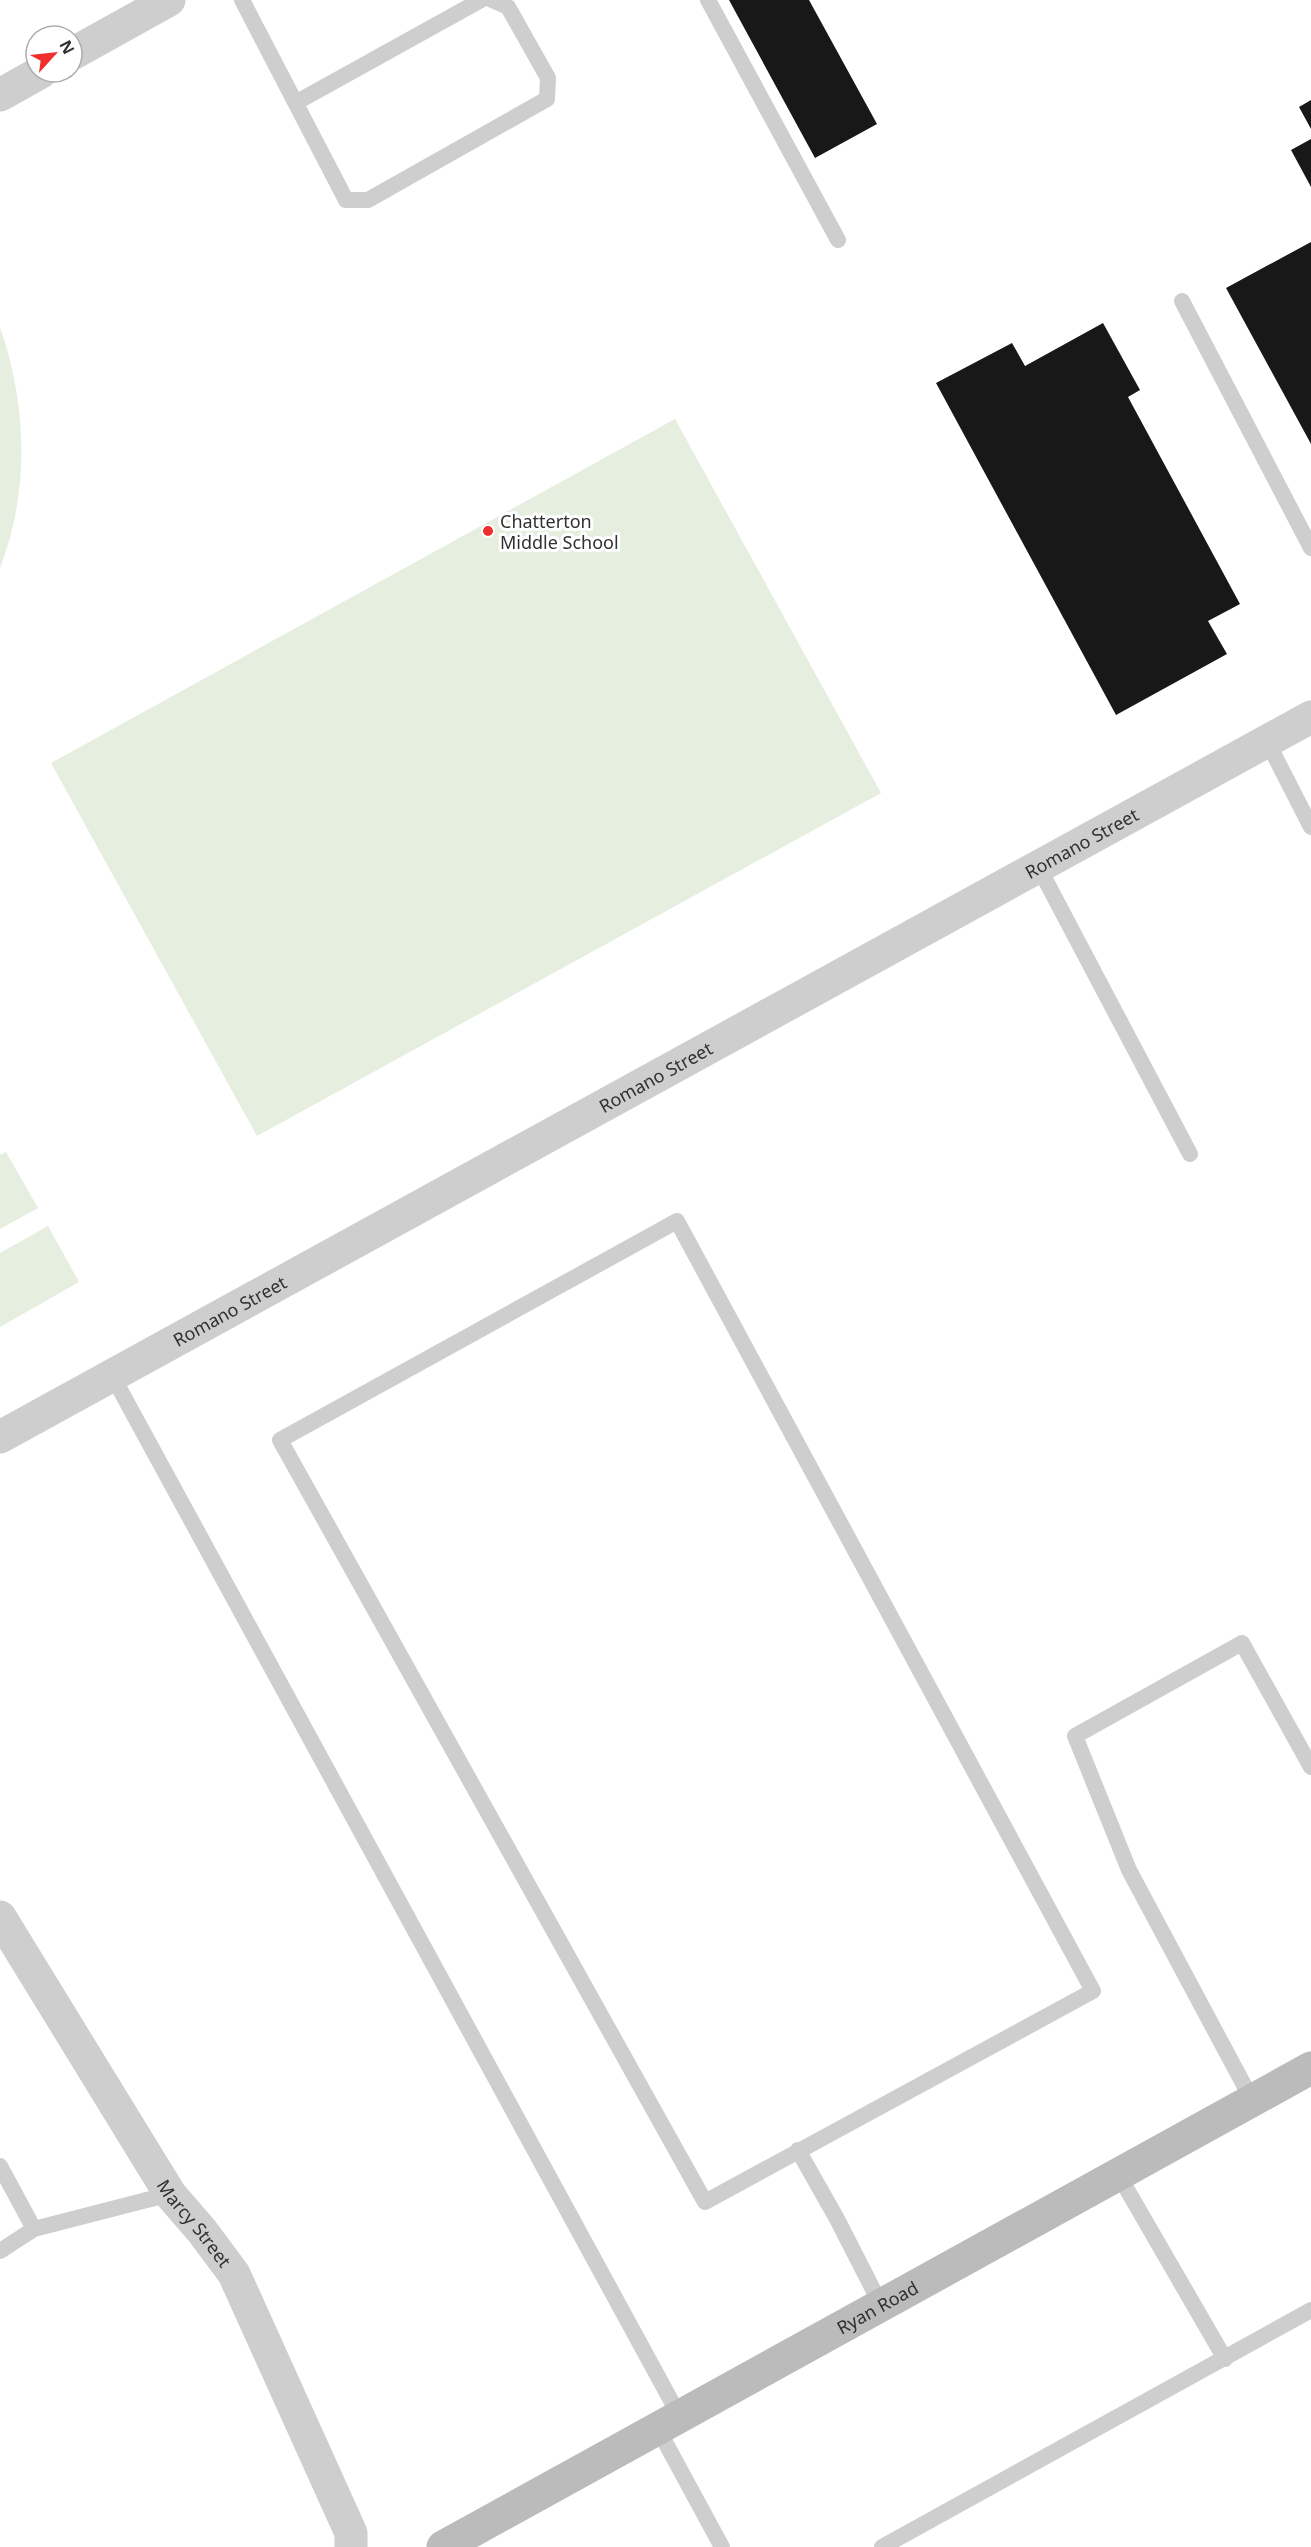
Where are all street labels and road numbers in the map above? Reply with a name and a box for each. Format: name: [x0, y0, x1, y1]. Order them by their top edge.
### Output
street label: Romano Street: [1021, 802, 1143, 884]
street label: Romano Street: [595, 1036, 717, 1118]
street label: Romano Street: [169, 1270, 291, 1352]
street label: Marcy Street: [152, 2175, 237, 2272]
street label: Ryan Road: [832, 2275, 922, 2340]

